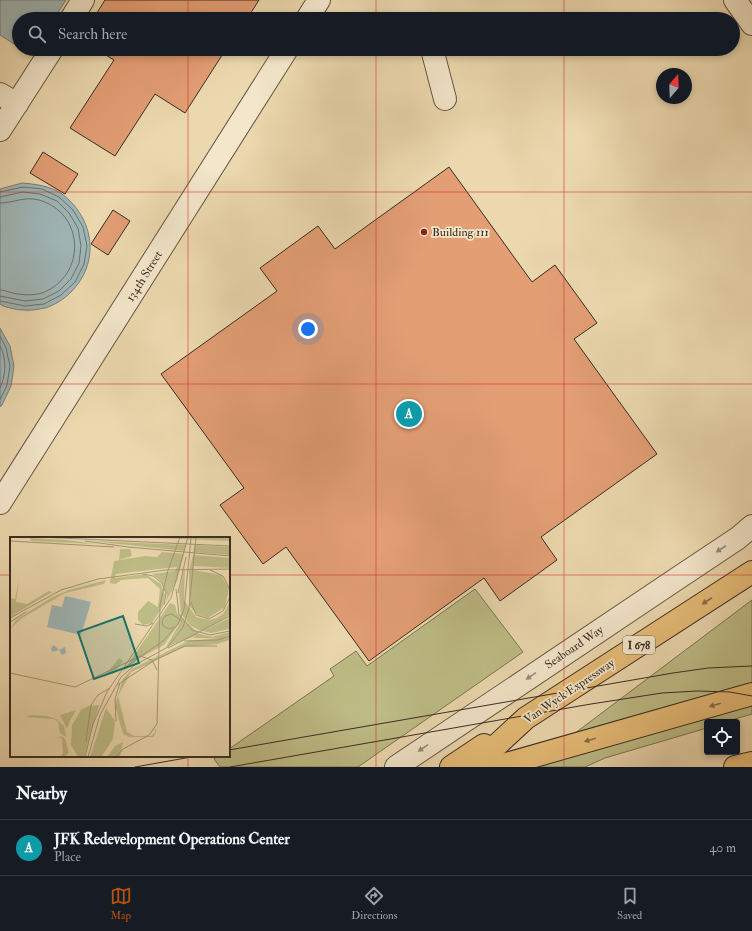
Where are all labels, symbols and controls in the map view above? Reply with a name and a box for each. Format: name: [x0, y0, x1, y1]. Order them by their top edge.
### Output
search box: [12, 12, 740, 56]
icon: search: [26, 23, 48, 45]
text: Search here: [58, 25, 127, 44]
north arrow: [656, 68, 692, 104]
place label: Building 111: [432, 225, 489, 240]
marker: Building 111: [419, 227, 429, 237]
street label: 134th Street: [123, 248, 166, 304]
your location: [298, 319, 318, 339]
pin: A: [396, 399, 422, 429]
inset map: [10, 537, 230, 757]
one-way arrow: [715, 546, 727, 553]
one-way arrow: [702, 597, 713, 604]
street label: Seaboard Way: [542, 622, 607, 672]
road number: I 678: [623, 636, 655, 654]
street label: Van Wyck Expressway: [521, 655, 618, 727]
one-way arrow: [526, 672, 536, 680]
one-way arrow: [708, 702, 721, 708]
map controls: [704, 719, 740, 755]
button: locate: [704, 719, 740, 755]
one-way arrow: [583, 737, 595, 743]
one-way arrow: [418, 744, 429, 752]
text: Nearby: [16, 783, 67, 804]
text: JFK Redevelopment Operations Center: [54, 830, 290, 849]
text: A: [25, 840, 33, 856]
text: 40 m: [710, 840, 736, 856]
text: Place: [54, 849, 81, 865]
tab: Map: [110, 885, 132, 922]
tab: Directions: [351, 885, 398, 922]
tab: Saved: [617, 885, 642, 922]

